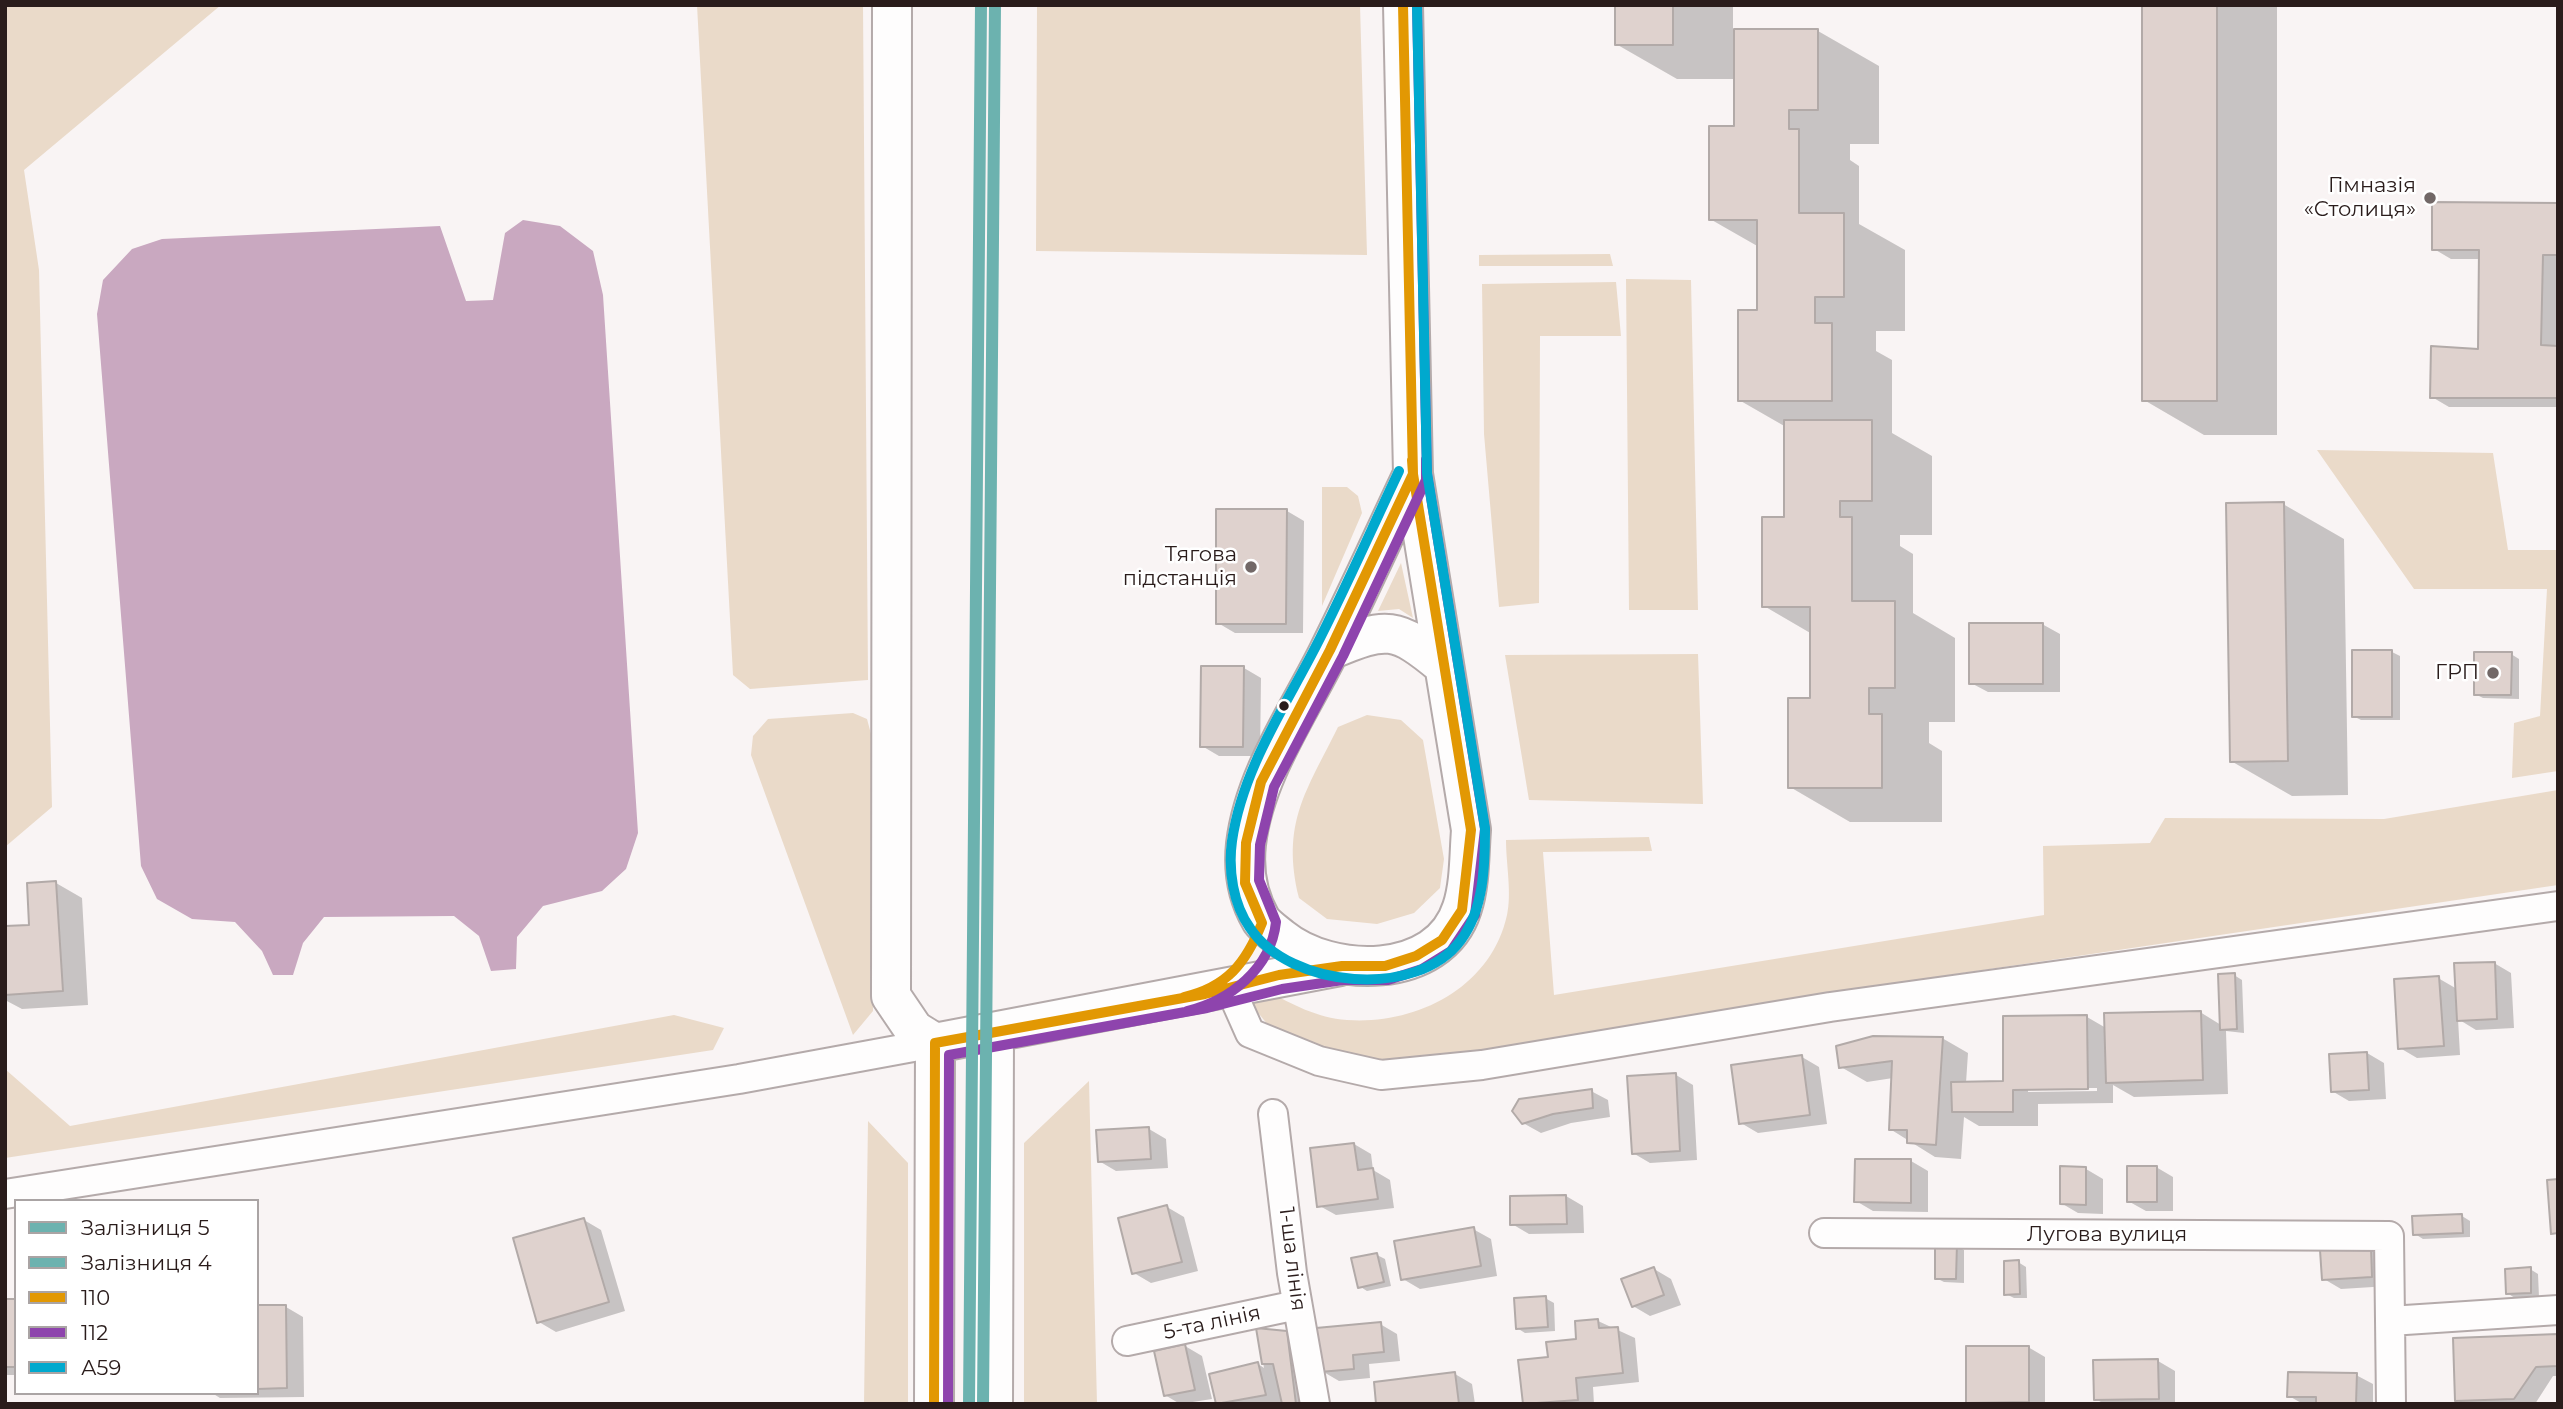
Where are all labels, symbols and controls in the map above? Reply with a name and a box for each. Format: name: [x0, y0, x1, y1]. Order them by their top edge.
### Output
place label: Гімназія «Столиця»: [2304, 173, 2416, 223]
marker: Гімназія «Столиця»: [2422, 190, 2438, 206]
place label: Тягова пiдстанцiя: [1123, 542, 1237, 592]
marker: Тягова пiдстанцiя: [1243, 559, 1259, 575]
place label: ГРП: [2435, 660, 2479, 686]
marker: ГРП: [2485, 665, 2501, 681]
unlabelled marker: [1277, 699, 1291, 713]
legend: [14, 1199, 259, 1395]
street label: 1-ша лінія: [1273, 1206, 1311, 1312]
text: Залізниця 5: [81, 1215, 210, 1240]
street label: Лугова вулиця: [2027, 1222, 2187, 1248]
text: Залізниця 4: [81, 1250, 212, 1275]
text: 110: [81, 1285, 110, 1310]
street label: 5-та лінія: [1161, 1300, 1263, 1346]
text: 112: [81, 1320, 108, 1345]
text: А59: [81, 1355, 121, 1380]

